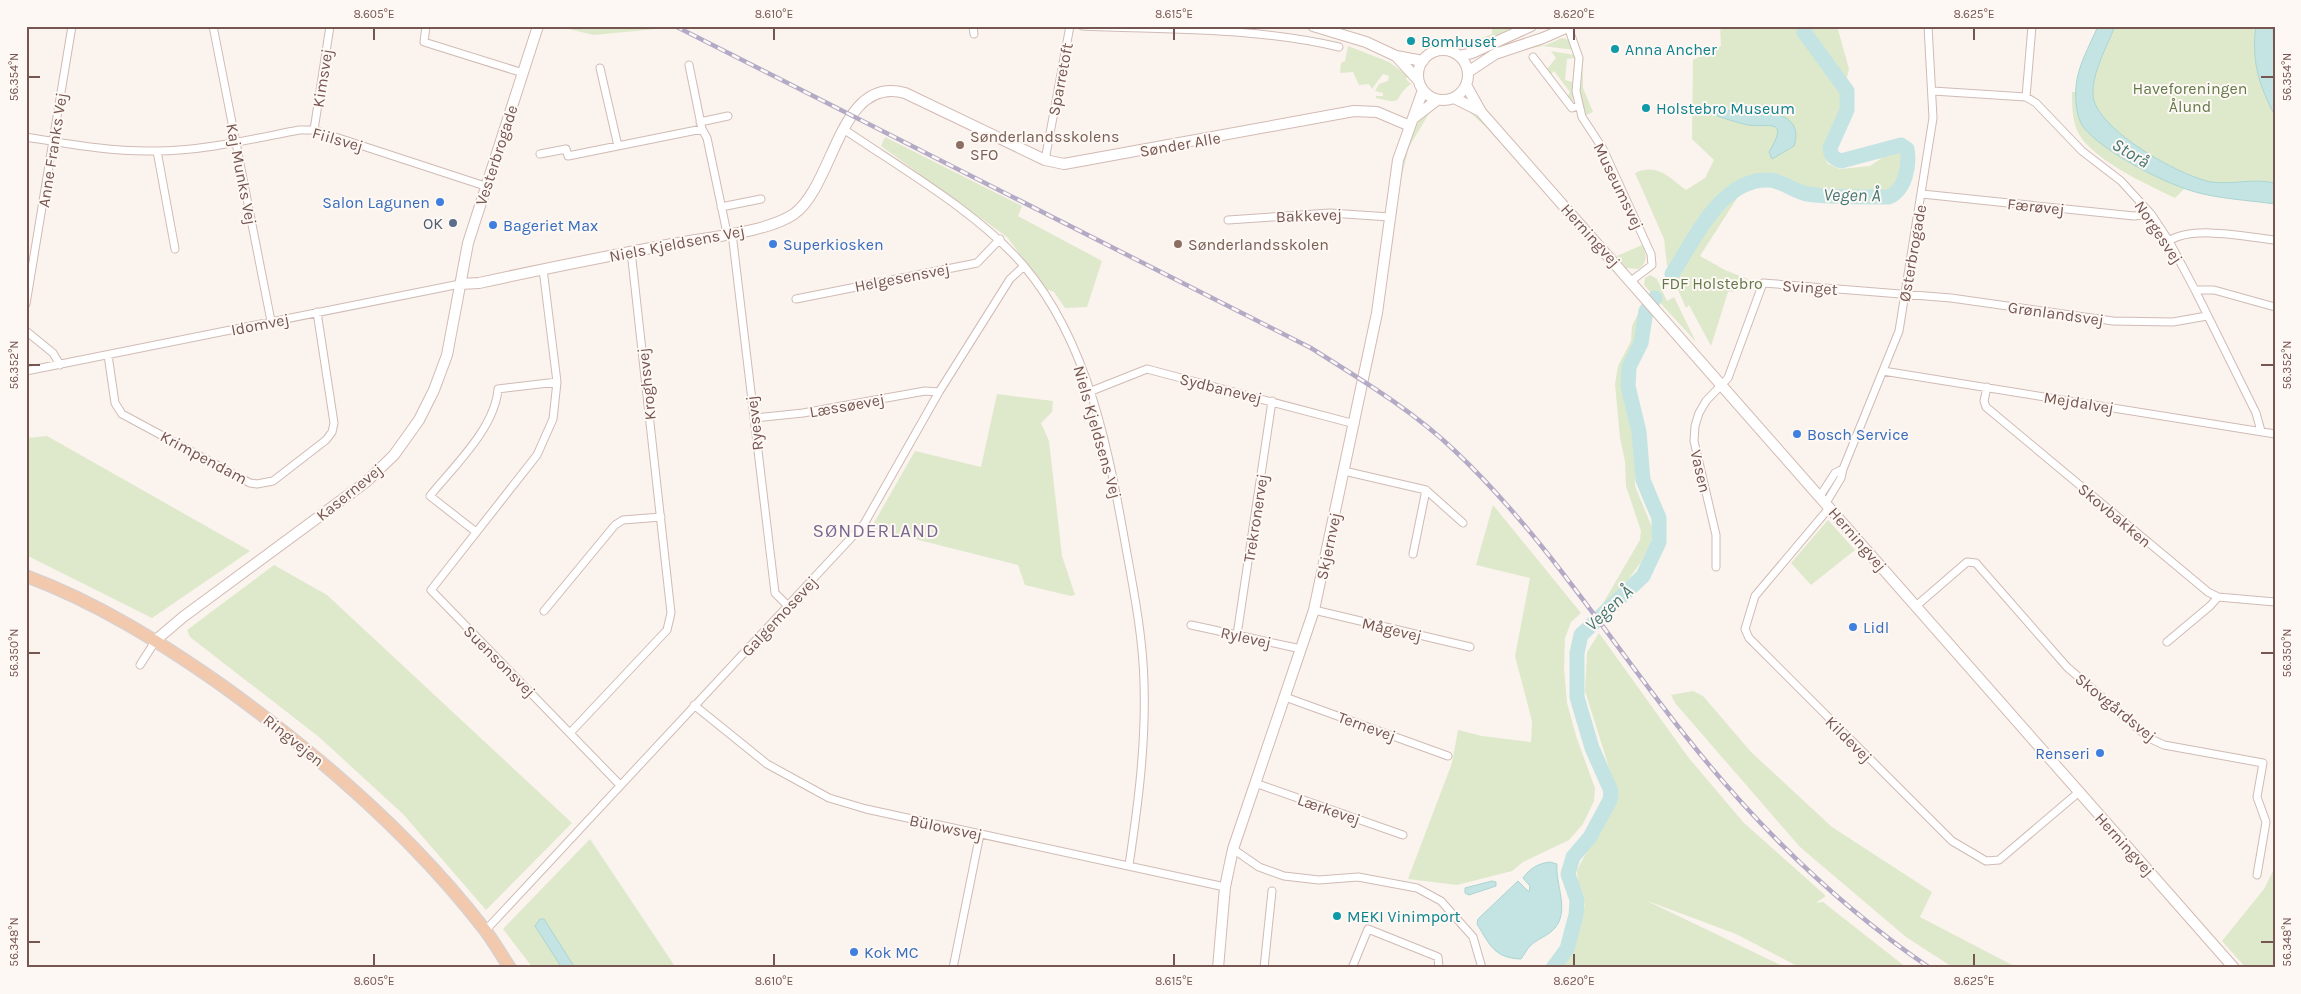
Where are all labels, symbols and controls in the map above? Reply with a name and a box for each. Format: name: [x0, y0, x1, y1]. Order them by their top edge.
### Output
text: 8.605°E: [353, 7, 395, 21]
text: 8.610°E: [755, 7, 793, 21]
text: 8.615°E: [1155, 7, 1193, 21]
text: 8.620°E: [1553, 7, 1595, 21]
text: 8.625°E: [1954, 7, 1994, 21]
place label: Bomhuset: [1421, 32, 1497, 51]
marker: Bomhuset: [1405, 35, 1417, 47]
place label: Anna Ancher: [1625, 40, 1717, 59]
street label: Sparretoft: [1044, 41, 1077, 117]
marker: Anna Ancher: [1609, 43, 1621, 55]
street label: Kimsvej: [308, 47, 337, 109]
text: 56.354°N: [7, 53, 21, 101]
text: 56.354°N: [2280, 53, 2294, 101]
park label: Haveforeningen Ålund: [2133, 79, 2247, 116]
street label: Anne Franks Vej: [34, 91, 71, 209]
place label: Holstebro Museum: [1656, 99, 1795, 118]
street label: Vesterbrogade: [471, 102, 522, 208]
marker: Holstebro Museum: [1640, 102, 1652, 114]
street label: Kaj Munks Vej: [222, 122, 261, 227]
street label: Fiilsvej: [310, 123, 366, 156]
place label: Sønderlandsskolens SFO: [970, 127, 1119, 164]
street label: Sønder Alle: [1138, 128, 1222, 161]
water label: Storå: [2108, 133, 2154, 173]
marker: Sønderlandsskolens SFO: [954, 139, 966, 151]
street label: Museumsvej: [1589, 140, 1648, 233]
water label: Vegen Å: [1823, 184, 1881, 206]
place label: Salon Lagunen: [322, 193, 430, 212]
street label: Færøvej: [2006, 194, 2065, 219]
marker: Salon Lagunen: [434, 196, 446, 208]
street label: Norgesvej: [2131, 197, 2187, 268]
street label: Herningvej: [1557, 200, 1624, 271]
street label: Østerbrogade: [1895, 203, 1930, 303]
street label: Bakkevej: [1276, 205, 1342, 226]
place label: OK: [423, 214, 443, 233]
place label: Bageriet Max: [503, 216, 598, 235]
marker: OK: [447, 217, 459, 229]
marker: Bageriet Max: [487, 219, 499, 231]
street label: Niels Kjeldsens Vej: [608, 221, 747, 266]
place label: Superkiosken: [783, 235, 884, 254]
place label: Sønderlandsskolen: [1188, 235, 1329, 254]
marker: Superkiosken: [767, 238, 779, 250]
marker: Sønderlandsskolen: [1172, 238, 1184, 250]
street label: Helgesensvej: [853, 259, 951, 296]
park label: FDF Holstebro: [1661, 274, 1763, 293]
street label: Svinget: [1782, 276, 1838, 299]
street label: Grønlandsvej: [2007, 297, 2105, 330]
street label: Idomvej: [229, 310, 291, 339]
text: 56.352°N: [7, 341, 21, 389]
text: 56.352°N: [2280, 341, 2294, 389]
street label: Kroghsvej: [633, 347, 660, 421]
street label: Niels Kjeldsens Vej: [1069, 363, 1126, 501]
street label: Sydbanevej: [1178, 369, 1264, 408]
street label: Mejdalvej: [2042, 388, 2115, 417]
street label: Læssøevej: [808, 390, 886, 421]
street label: Ryesvej: [742, 394, 767, 451]
place label: Bosch Service: [1807, 425, 1909, 444]
street label: Krimpendam: [157, 427, 250, 488]
marker: Bosch Service: [1791, 428, 1803, 440]
street label: Vasen: [1686, 448, 1715, 494]
street label: Kasernevej: [312, 460, 386, 525]
street label: Trekronervej: [1239, 472, 1272, 564]
street label: Skovbakken: [2074, 479, 2155, 551]
street label: Herningvej: [1825, 503, 1891, 575]
street label: Skjernvej: [1312, 511, 1345, 582]
district label: SØNDERLAND: [813, 520, 939, 542]
street label: Galgemosevej: [737, 572, 821, 660]
water label: Vegen Å: [1581, 580, 1637, 636]
street label: Mågevej: [1360, 613, 1424, 646]
place label: Lidl: [1863, 618, 1889, 637]
street label: Suensonsvej: [460, 621, 540, 701]
marker: Lidl: [1847, 621, 1859, 633]
street label: Rylevej: [1219, 623, 1273, 652]
text: 56.350°N: [7, 628, 21, 678]
text: 56.350°N: [2280, 628, 2294, 678]
street label: Skovgårdsvej: [2072, 669, 2160, 746]
street label: Ternevej: [1335, 707, 1398, 746]
street label: Ringvejen: [260, 710, 328, 771]
street label: Kildevej: [1821, 712, 1876, 767]
place label: Renseri: [2035, 744, 2090, 763]
marker: Renseri: [2094, 747, 2106, 759]
street label: Lærkevej: [1295, 790, 1363, 829]
street label: Herningvej: [2091, 809, 2158, 880]
street label: Bülowsvej: [908, 810, 984, 844]
place label: MEKI Vinimport: [1347, 907, 1461, 926]
marker: MEKI Vinimport: [1331, 910, 1343, 922]
text: 56.348°N: [7, 917, 21, 967]
text: 56.348°N: [2280, 917, 2294, 967]
place label: Kok MC: [864, 943, 919, 962]
marker: Kok MC: [848, 946, 860, 958]
text: 8.605°E: [353, 974, 395, 988]
text: 8.610°E: [755, 974, 793, 988]
text: 8.615°E: [1155, 974, 1193, 988]
text: 8.620°E: [1553, 974, 1595, 988]
text: 8.625°E: [1954, 974, 1994, 988]

